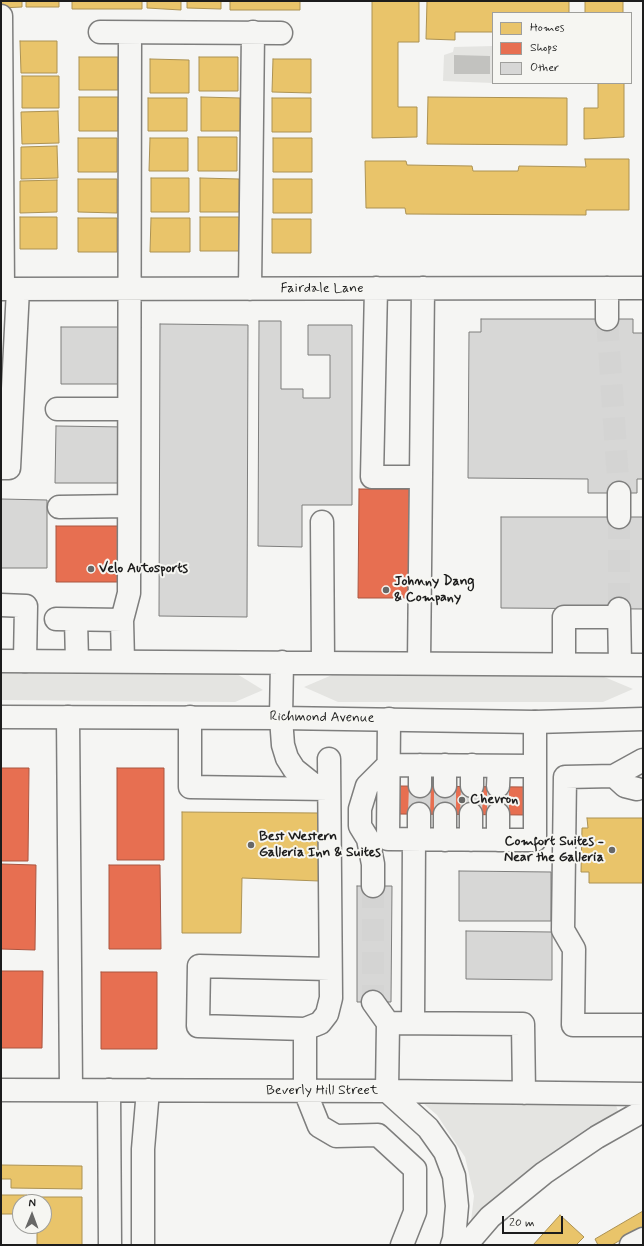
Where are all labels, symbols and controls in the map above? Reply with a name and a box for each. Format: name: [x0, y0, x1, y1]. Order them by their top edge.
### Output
legend: [492, 12, 632, 84]
text: Homes: [530, 20, 565, 36]
text: Shops: [530, 40, 557, 56]
text: Other: [530, 60, 559, 76]
street label: Fairdale Lane: [280, 281, 364, 297]
place label: Velo Autosports: [99, 561, 188, 577]
marker: Velo Autosports: [86, 564, 96, 574]
place label: Johnny Dang & Company: [394, 574, 474, 606]
marker: Johnny Dang & Company: [381, 585, 391, 595]
street label: Richmond Avenue: [269, 709, 375, 727]
place label: Chevron: [470, 792, 518, 808]
marker: Chevron: [457, 795, 467, 805]
place label: Best Western Galleria Inn & Suites: [259, 829, 381, 862]
place label: Comfort Suites - Near the Galleria: [504, 834, 604, 866]
marker: Best Western Galleria Inn & Suites: [246, 840, 256, 850]
marker: Comfort Suites - Near the Galleria: [607, 845, 617, 855]
street label: Beverly Hill Street: [266, 1083, 378, 1099]
north arrow: [12, 1194, 52, 1234]
text: N: [28, 1196, 36, 1210]
scale bar: [504, 1208, 565, 1234]
text: 20 m: [509, 1215, 535, 1231]

